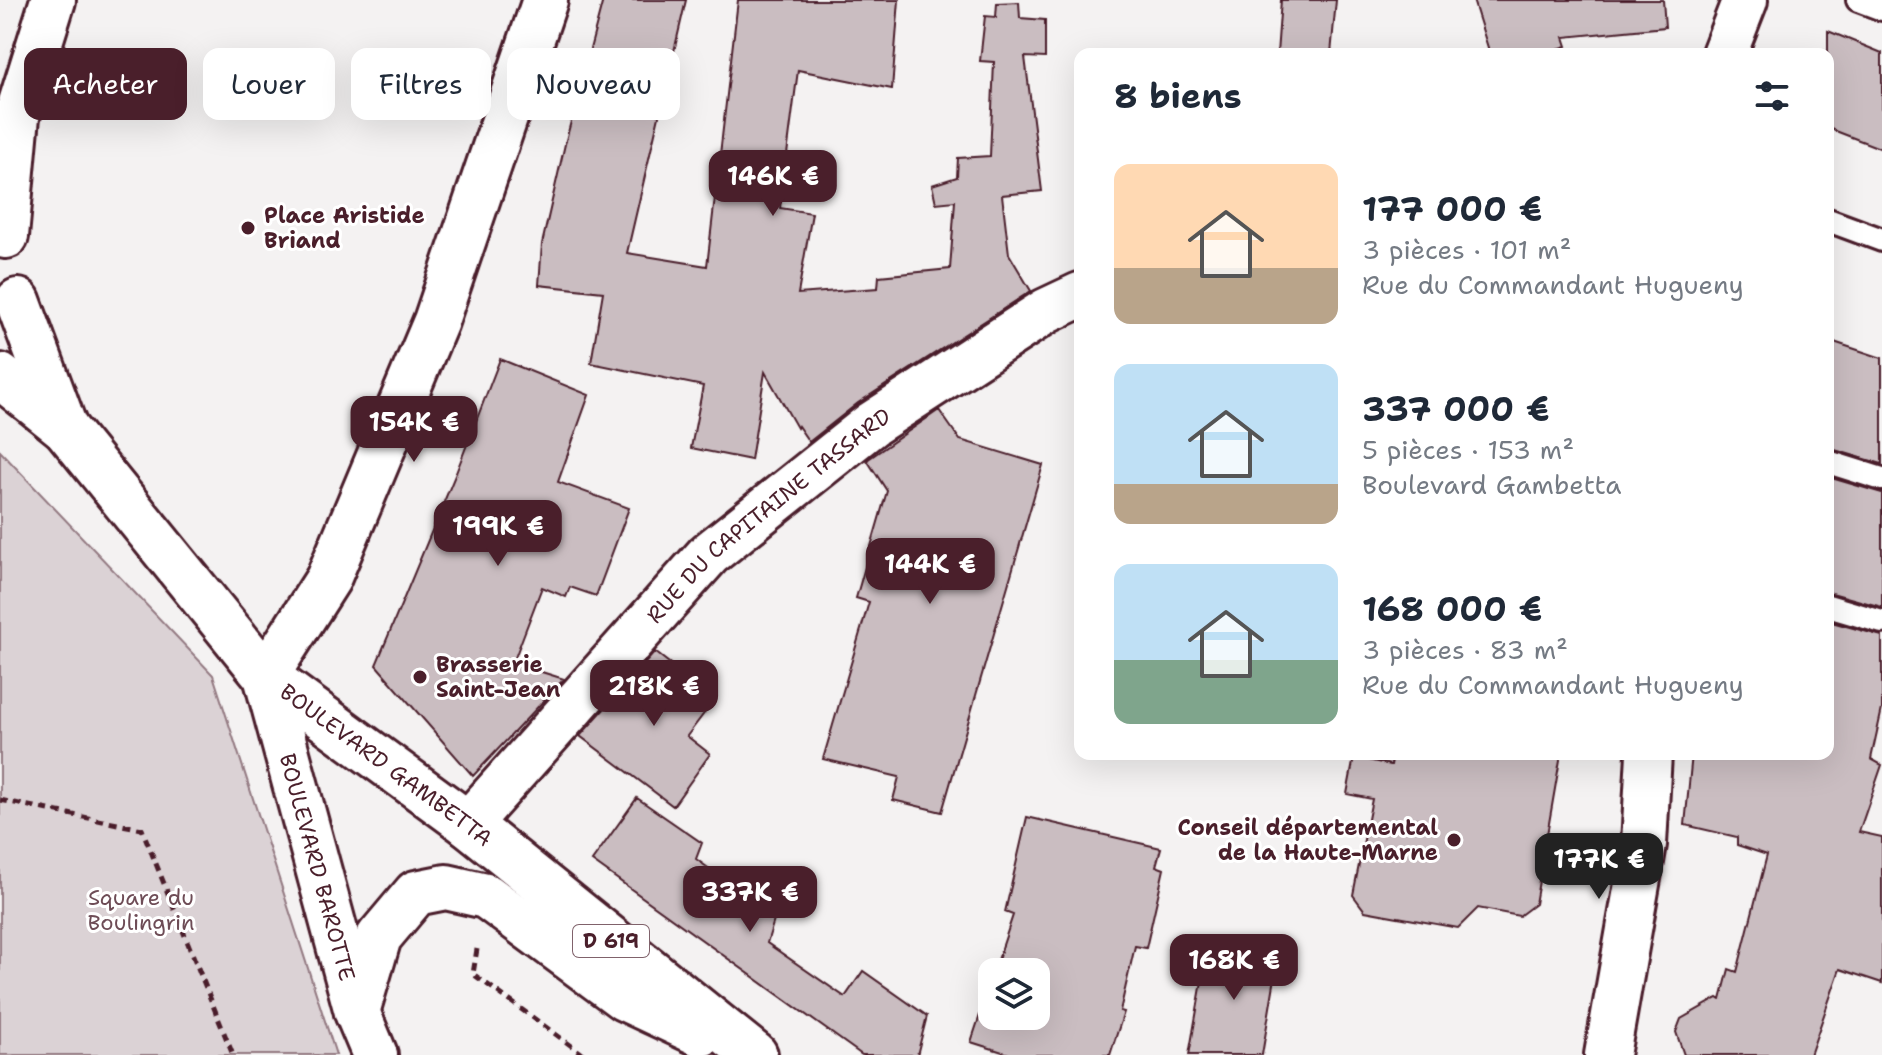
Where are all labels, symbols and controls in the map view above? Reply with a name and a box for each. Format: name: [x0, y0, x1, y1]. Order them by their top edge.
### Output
chip: Acheter: [24, 48, 187, 120]
chip: Louer: [203, 48, 335, 120]
chip: Filtres: [351, 48, 491, 120]
chip: Nouveau: [507, 48, 680, 120]
text: 8 biens: [1114, 73, 1242, 119]
icon: filters: [1750, 74, 1794, 118]
pin: 146K €: [708, 150, 838, 218]
text: 146K €: [727, 158, 819, 193]
text: 177 000 €: [1362, 186, 1542, 232]
icon: home: [1178, 196, 1274, 292]
place label: Place Aristide Briand: [264, 201, 425, 255]
marker: Place Aristide Briand: [239, 219, 257, 237]
text: 3 pièces · 101 m²: [1362, 232, 1572, 267]
text: Rue du Commandant Hugueny: [1362, 267, 1744, 302]
text: 337 000 €: [1362, 386, 1550, 432]
pin: 154K €: [349, 396, 479, 464]
icon: home: [1178, 396, 1274, 492]
street label: RUE DU CAPITAINE TASSARD: [640, 402, 896, 629]
text: 154K €: [369, 404, 459, 439]
text: 5 pièces · 153 m²: [1362, 432, 1574, 467]
text: Boulevard Gambetta: [1362, 467, 1621, 502]
pin: 199K €: [433, 500, 563, 568]
text: 199K €: [452, 508, 544, 543]
pin: 144K €: [865, 538, 995, 606]
text: 144K €: [884, 546, 976, 581]
text: 168 000 €: [1362, 586, 1542, 632]
icon: home: [1178, 596, 1274, 692]
text: 3 pièces · 83 m²: [1362, 632, 1568, 667]
place label: Brasserie Saint-Jean: [436, 650, 561, 704]
pin: 218K €: [589, 660, 719, 728]
text: Rue du Commandant Hugueny: [1362, 667, 1744, 702]
marker: Brasserie Saint-Jean: [411, 668, 429, 686]
text: 218K €: [608, 668, 700, 703]
street label: BOULEVARD GAMBETTA: [274, 677, 498, 853]
street label: BOULEVARD BAROTTE: [273, 750, 362, 984]
place label: Conseil départemental de la Haute-Marne: [1177, 813, 1438, 867]
marker: Conseil départemental de la Haute-Marne: [1445, 831, 1463, 849]
pin: 177K €: [1534, 833, 1664, 901]
text: 177K €: [1553, 841, 1645, 876]
pin: 337K €: [685, 866, 815, 934]
text: 337K €: [701, 874, 799, 909]
park label: Square du Boulingrin: [88, 883, 194, 937]
road number: D 619: [573, 925, 649, 957]
pin: 168K €: [1169, 934, 1299, 1002]
text: 168K €: [1188, 942, 1280, 977]
map controls: [978, 958, 1050, 1030]
button: layers: [978, 958, 1050, 1030]

